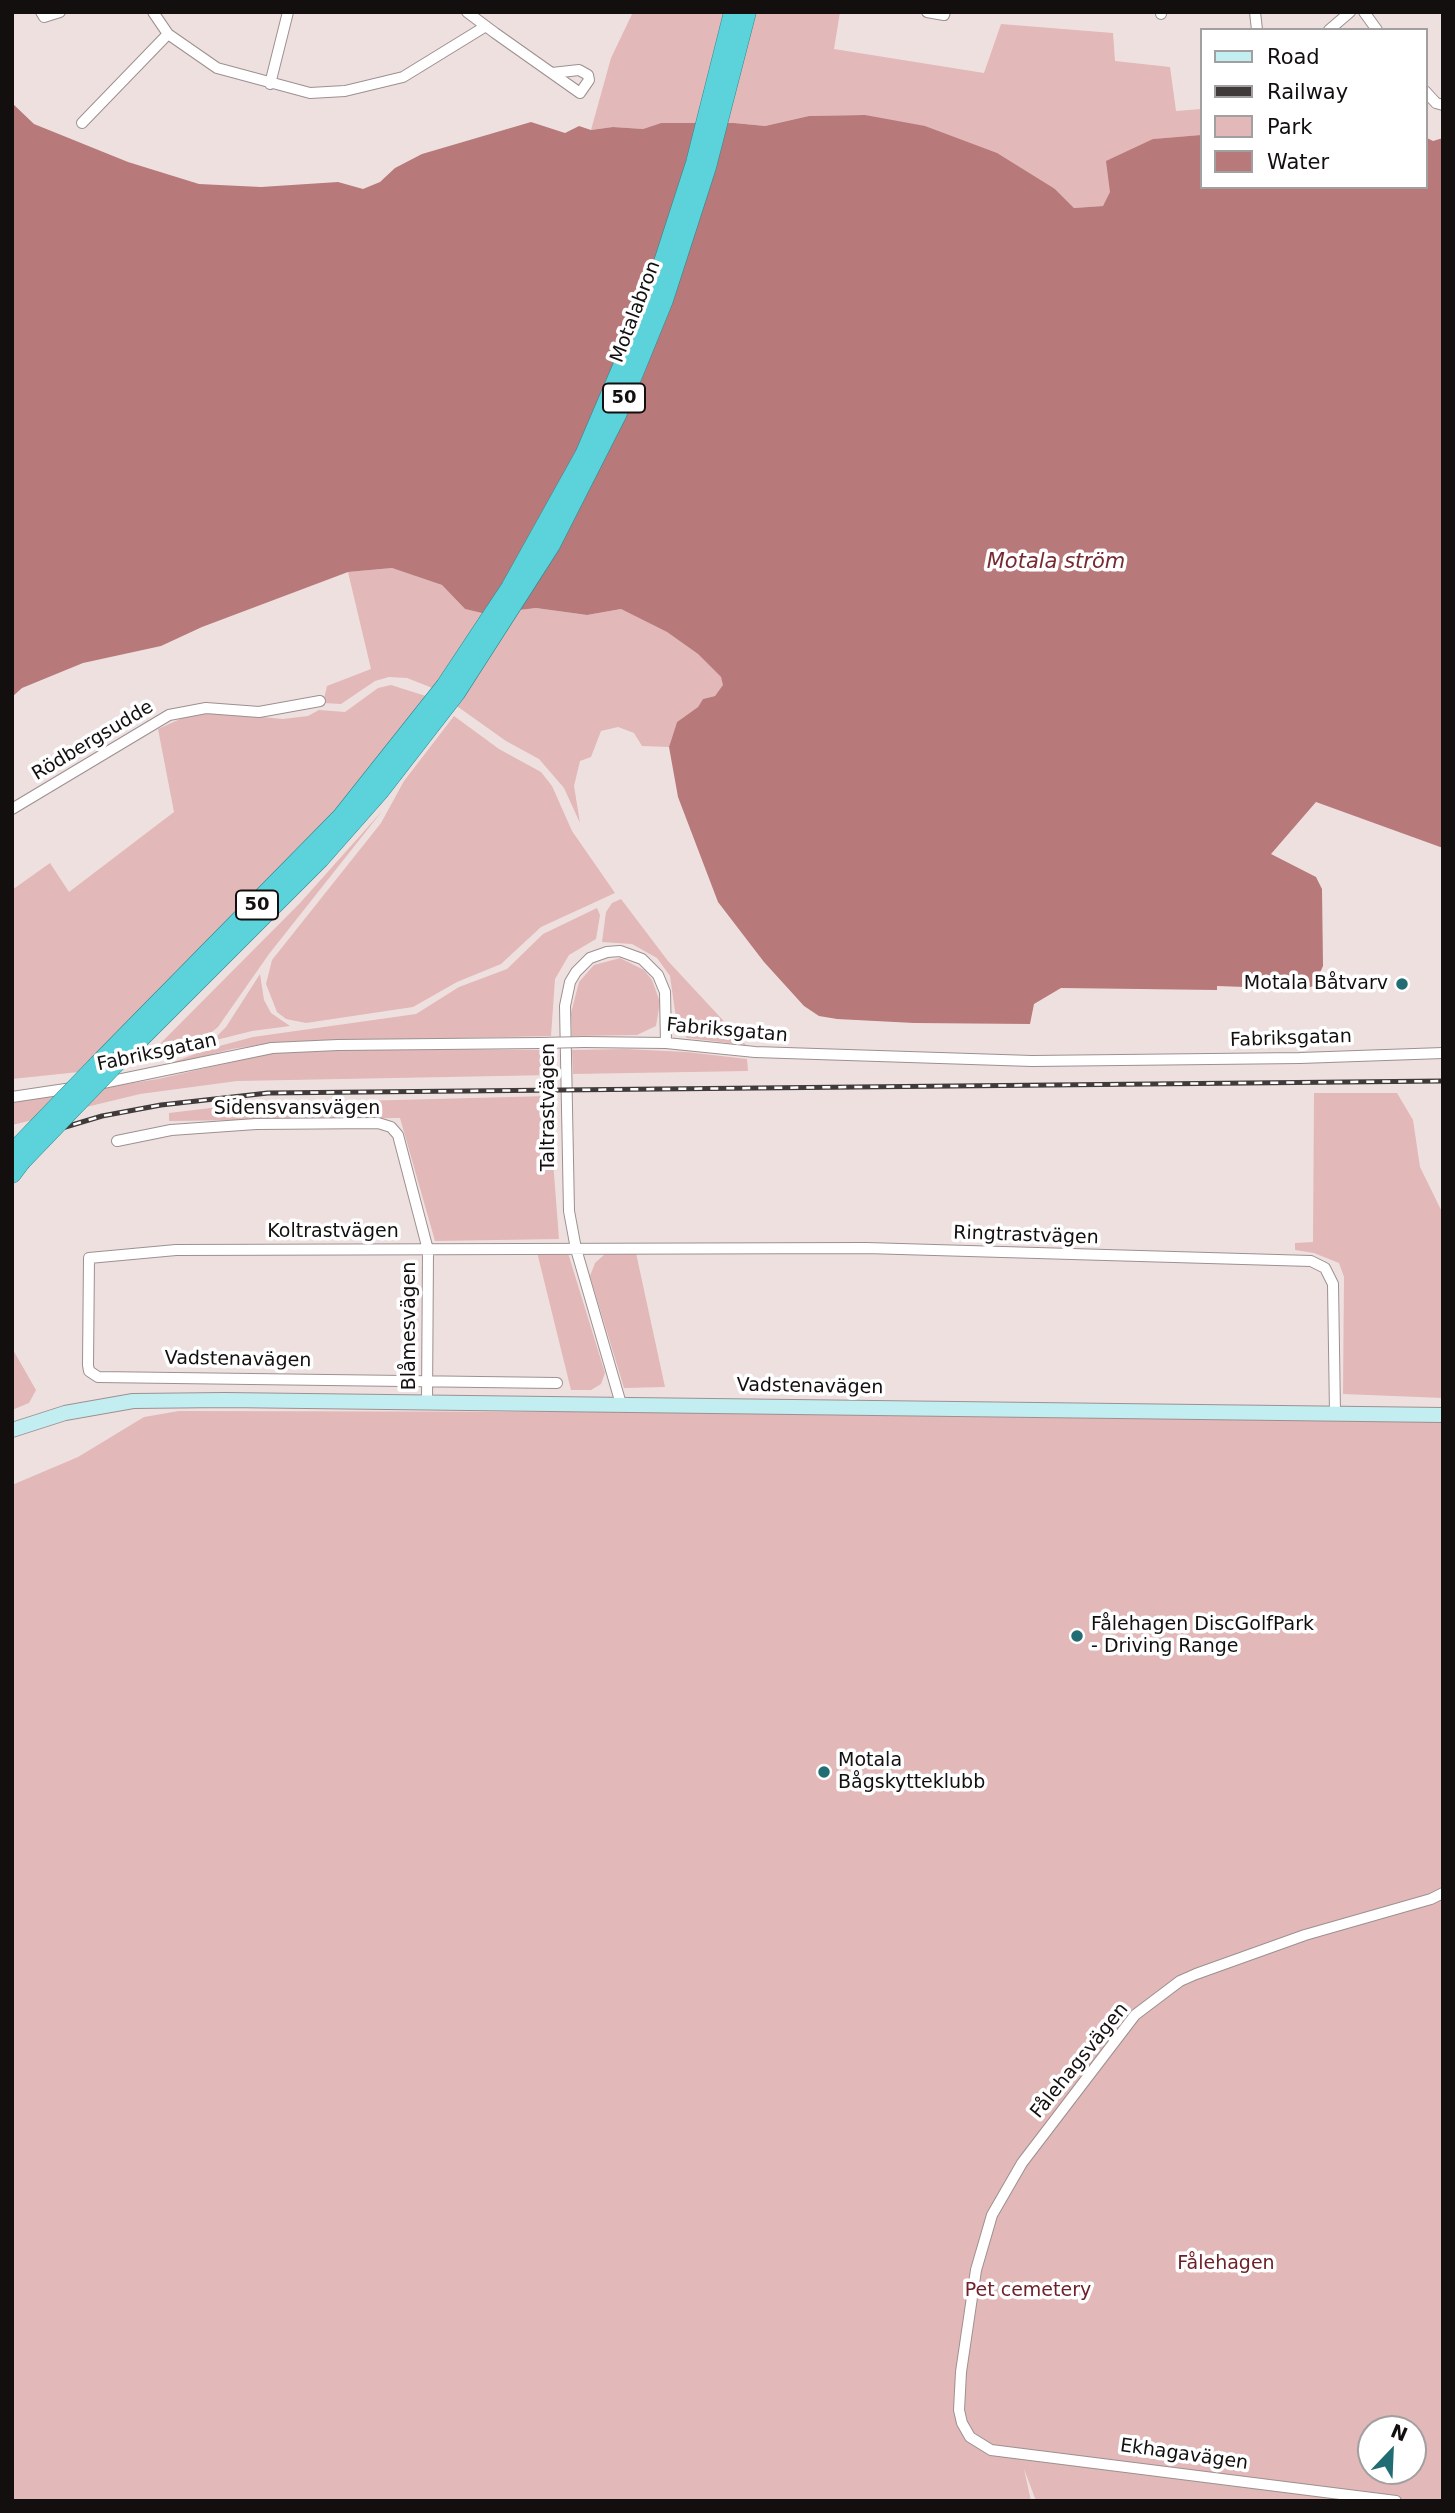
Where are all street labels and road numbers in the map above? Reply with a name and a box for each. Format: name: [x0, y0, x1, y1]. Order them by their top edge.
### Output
street label: Motalabron: [606, 258, 666, 366]
road number: 50: [603, 384, 645, 412]
street label: Rödbergsudde: [28, 696, 158, 786]
road number: 50: [236, 890, 278, 920]
street label: Fabriksgatan: [665, 1014, 789, 1048]
street label: Fabriksgatan: [1230, 1025, 1352, 1053]
street label: Fabriksgatan: [95, 1029, 219, 1077]
street label: Taltrastvägen: [538, 1043, 560, 1171]
street label: Sidensvansvägen: [214, 1098, 380, 1120]
street label: Koltrastvägen: [267, 1221, 399, 1243]
street label: Ringtrastvägen: [953, 1222, 1099, 1250]
street label: Blåmesvägen: [399, 1262, 421, 1390]
street label: Vadstenavägen: [164, 1347, 312, 1373]
street label: Vadstenavägen: [736, 1374, 884, 1400]
street label: Fålehagsvägen: [1026, 1999, 1134, 2123]
street label: Ekhagavägen: [1119, 2435, 1249, 2475]

